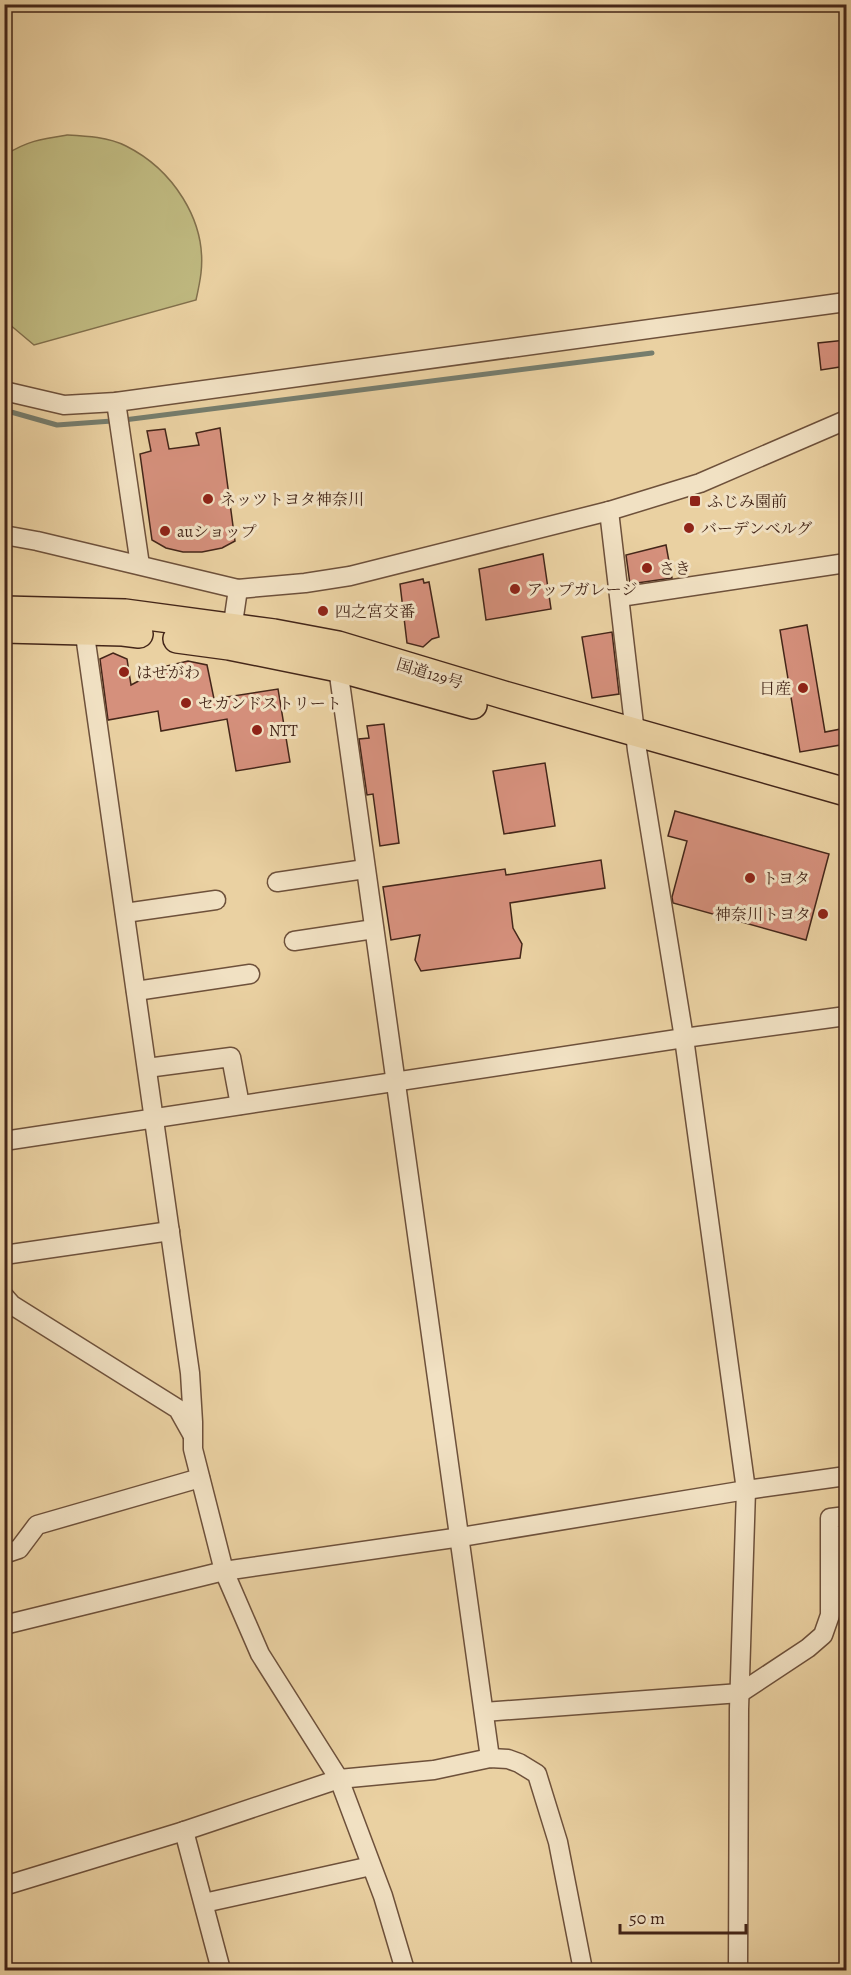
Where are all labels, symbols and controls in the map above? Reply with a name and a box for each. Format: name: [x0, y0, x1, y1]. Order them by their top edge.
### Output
place label: ネッツトヨタ神奈川: [220, 489, 364, 511]
place label: ふじみ園前: [707, 491, 787, 513]
marker: ネッツトヨタ神奈川: [201, 492, 215, 506]
marker: ふじみ園前: [688, 494, 702, 508]
place label: バーデンベルグ: [701, 518, 812, 540]
place label: auショップ: [177, 521, 257, 543]
marker: バーデンベルグ: [682, 521, 696, 535]
marker: auショップ: [158, 524, 172, 538]
place label: さき: [659, 558, 691, 580]
marker: さき: [640, 561, 654, 575]
place label: アップガレージ: [527, 579, 637, 601]
marker: アップガレージ: [508, 582, 522, 596]
place label: 四之宮交番: [335, 601, 415, 623]
marker: 四之宮交番: [316, 604, 330, 618]
street label: 国道129号: [394, 653, 466, 694]
place label: はせがわ: [136, 662, 200, 684]
marker: はせがわ: [117, 665, 131, 679]
place label: 日産: [759, 678, 791, 700]
marker: 日産: [796, 681, 810, 695]
place label: セカンドストリート: [198, 693, 342, 715]
marker: セカンドストリート: [179, 696, 193, 710]
place label: NTT: [269, 720, 298, 742]
marker: NTT: [250, 723, 264, 737]
place label: トヨタ: [762, 868, 810, 890]
marker: トヨタ: [743, 871, 757, 885]
place label: 神奈川トヨタ: [715, 904, 811, 926]
marker: 神奈川トヨタ: [816, 907, 830, 921]
scale bar: [620, 1897, 746, 1935]
text: 50 m: [629, 1906, 665, 1930]

